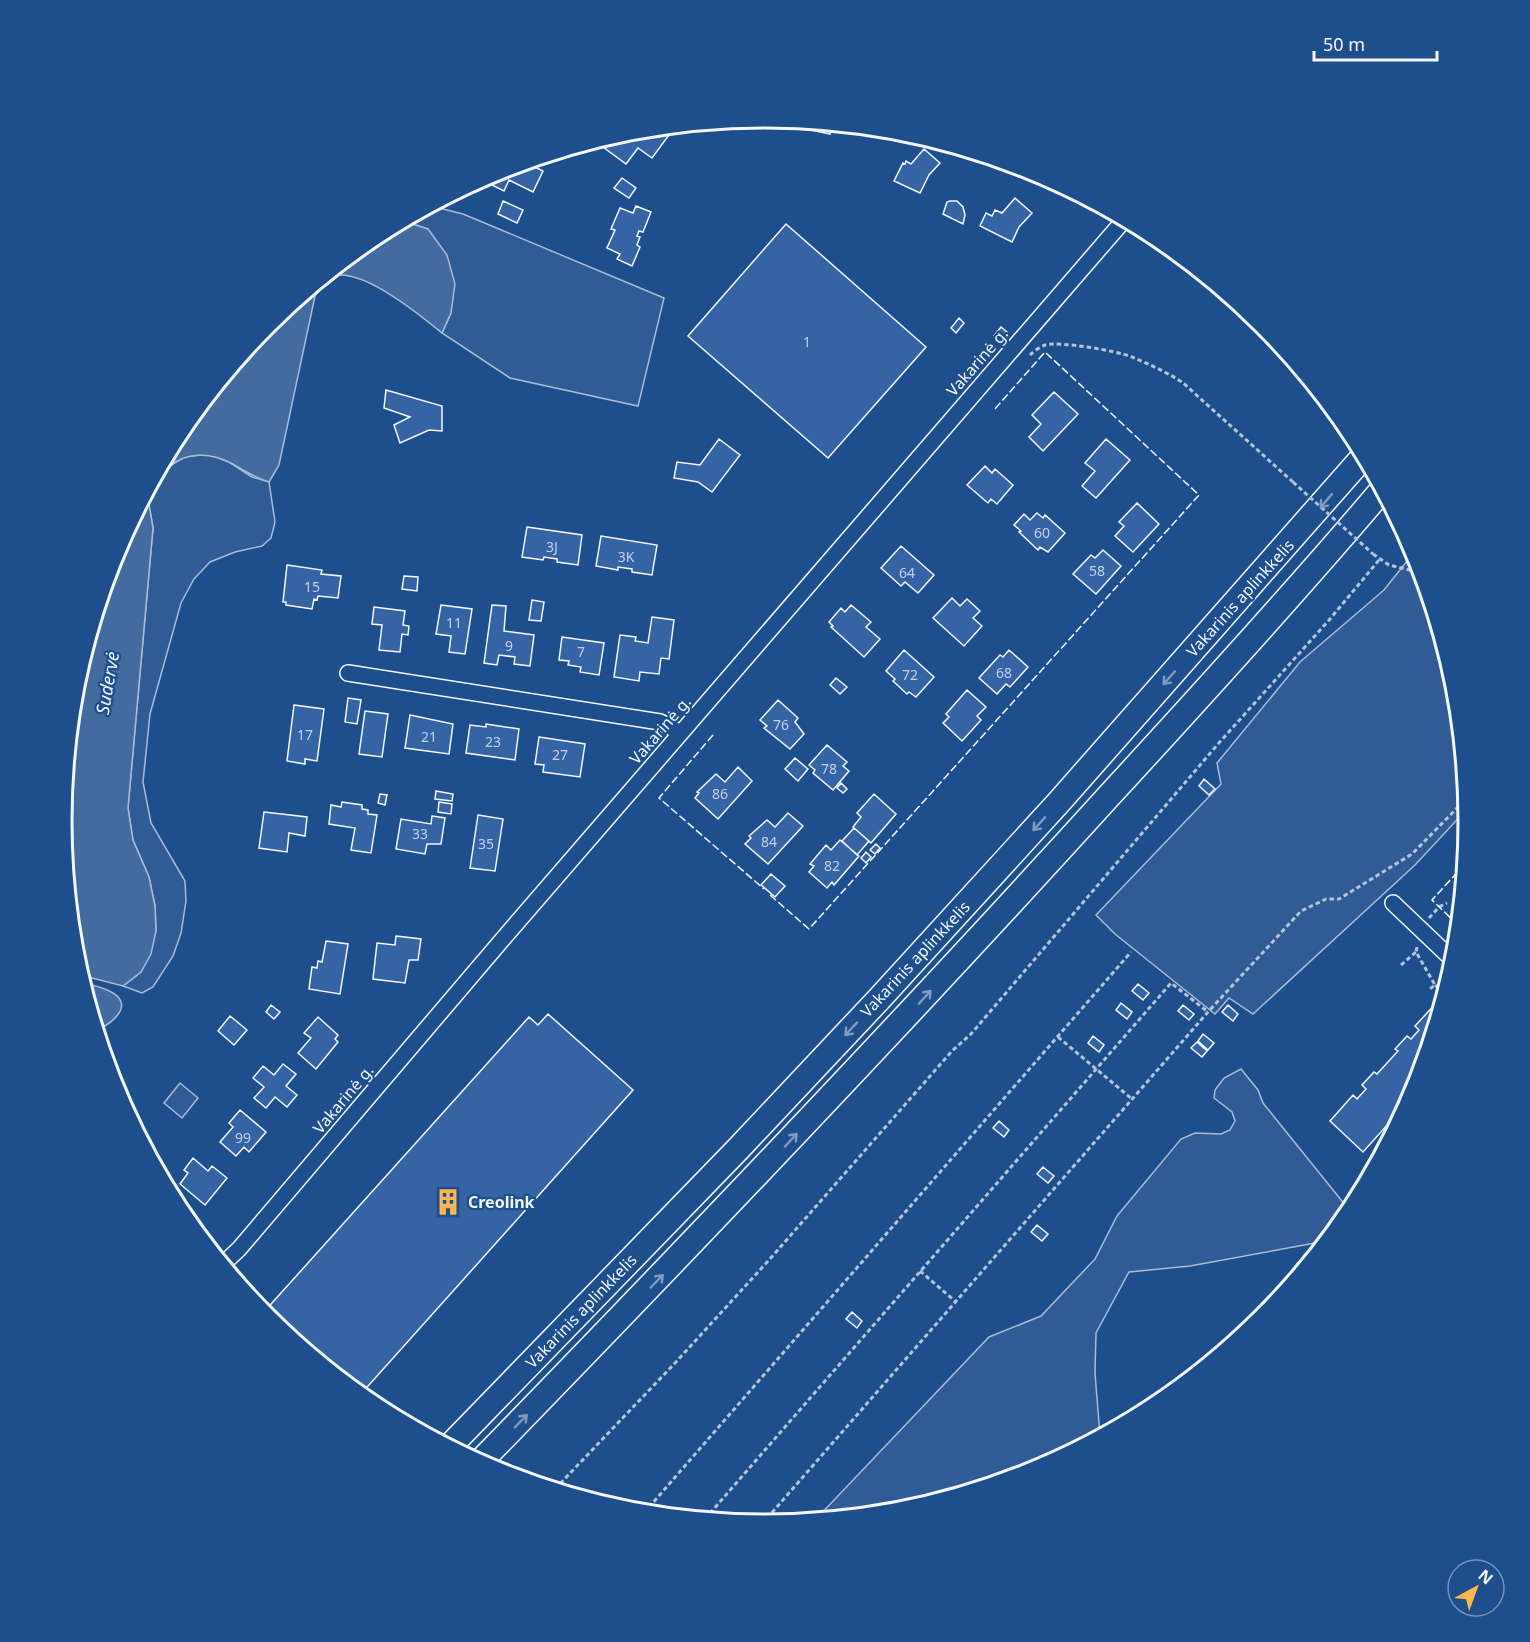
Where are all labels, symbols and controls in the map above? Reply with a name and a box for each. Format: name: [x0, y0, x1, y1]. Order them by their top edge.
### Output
scale bar: [1314, 24, 1437, 62]
text: 50 m: [1323, 32, 1365, 56]
street label: Vakarinė g.: [941, 323, 1013, 401]
house number: 1: [803, 332, 811, 351]
one-way arrow: [1319, 493, 1333, 508]
house number: 60: [1034, 523, 1050, 542]
street label: Vakarinis aplinkkelis: [1181, 534, 1299, 662]
house number: 3J: [546, 537, 558, 556]
house number: 3K: [618, 547, 635, 566]
house number: 58: [1089, 561, 1105, 580]
house number: 64: [899, 563, 915, 582]
house number: 15: [304, 577, 320, 596]
house number: 11: [446, 613, 462, 632]
house number: 9: [505, 636, 513, 655]
house number: 7: [577, 642, 585, 661]
water label: Sudervė: [90, 650, 124, 716]
house number: 68: [996, 663, 1012, 682]
house number: 72: [902, 665, 918, 684]
one-way arrow: [1162, 670, 1176, 685]
street label: Vakarinė g.: [624, 691, 696, 769]
house number: 76: [773, 715, 789, 734]
house number: 17: [297, 725, 313, 744]
house number: 21: [421, 727, 437, 746]
house number: 23: [485, 732, 501, 751]
house number: 27: [552, 745, 568, 764]
house number: 78: [821, 759, 837, 778]
house number: 86: [712, 784, 728, 803]
one-way arrow: [1032, 816, 1046, 831]
house number: 33: [412, 824, 428, 843]
house number: 84: [761, 832, 777, 851]
house number: 35: [478, 834, 494, 853]
house number: 82: [824, 856, 840, 875]
street label: Vakarinis aplinkkelis: [855, 896, 975, 1022]
one-way arrow: [917, 990, 932, 1005]
one-way arrow: [843, 1022, 858, 1037]
street label: Vakarinė g.: [308, 1060, 378, 1138]
house number: 99: [235, 1128, 251, 1147]
one-way arrow: [784, 1132, 798, 1147]
building icon: Creolink: [433, 1187, 463, 1217]
place label: Creolink: [468, 1191, 535, 1213]
street label: Vakarinis aplinkkelis: [521, 1249, 641, 1373]
one-way arrow: [649, 1273, 664, 1288]
one-way arrow: [513, 1413, 528, 1428]
north arrow: [1446, 1558, 1506, 1618]
text: N: [1474, 1564, 1498, 1589]

